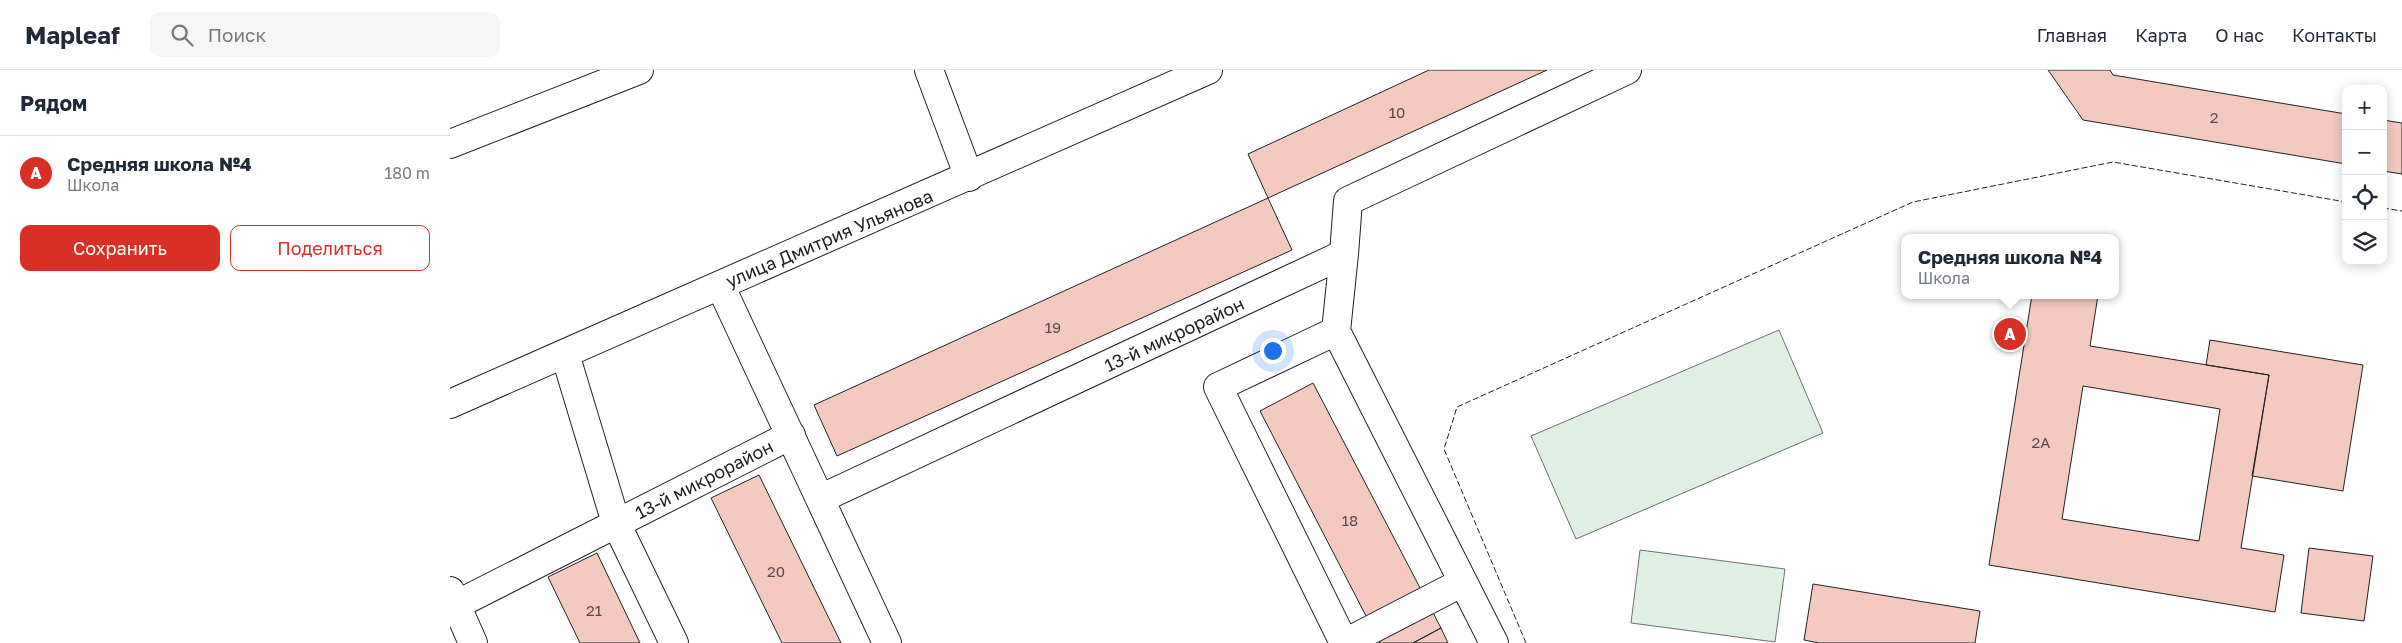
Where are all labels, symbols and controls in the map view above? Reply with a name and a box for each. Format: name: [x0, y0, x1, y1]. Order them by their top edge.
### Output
search box: [150, 12, 500, 57]
text: Mapleaf: [25, 20, 120, 49]
icon: search: [168, 21, 196, 49]
text: Поиск: [208, 23, 266, 46]
text: Главная: [2037, 24, 2107, 46]
text: Карта: [2135, 24, 2187, 46]
text: О нас: [2215, 24, 2264, 46]
text: Контакты: [2292, 24, 2377, 46]
map controls: [2342, 85, 2387, 265]
button: +: [2342, 85, 2387, 130]
text: Рядом: [20, 90, 87, 116]
house number: 10: [1389, 103, 1405, 121]
house number: 2: [2210, 108, 2218, 126]
button: −: [2342, 130, 2387, 175]
text: Средняя школа №4: [67, 152, 252, 175]
text: A: [30, 163, 42, 183]
text: 180 m: [384, 163, 430, 183]
text: Школа: [67, 175, 119, 195]
button: locate: [2342, 175, 2387, 220]
street label: улица Дмитрия Ульянова: [722, 184, 936, 292]
button: layers: [2342, 220, 2387, 265]
button: Сохранить: [20, 225, 220, 271]
button: Поделиться: [230, 225, 430, 271]
popup: [1901, 234, 2119, 299]
text: Средняя школа №4: [1918, 245, 2102, 268]
text: Школа: [1918, 268, 1970, 288]
street label: 13-й микрорайон: [1101, 292, 1247, 376]
pin: A: [1994, 315, 2026, 353]
house number: 19: [1045, 318, 1061, 336]
your location: [1260, 338, 1286, 364]
house number: 2А: [2032, 433, 2050, 451]
street label: 13-й микрорайон: [631, 435, 777, 523]
house number: 18: [1342, 511, 1358, 529]
house number: 20: [767, 562, 785, 580]
house number: 21: [586, 601, 602, 619]

